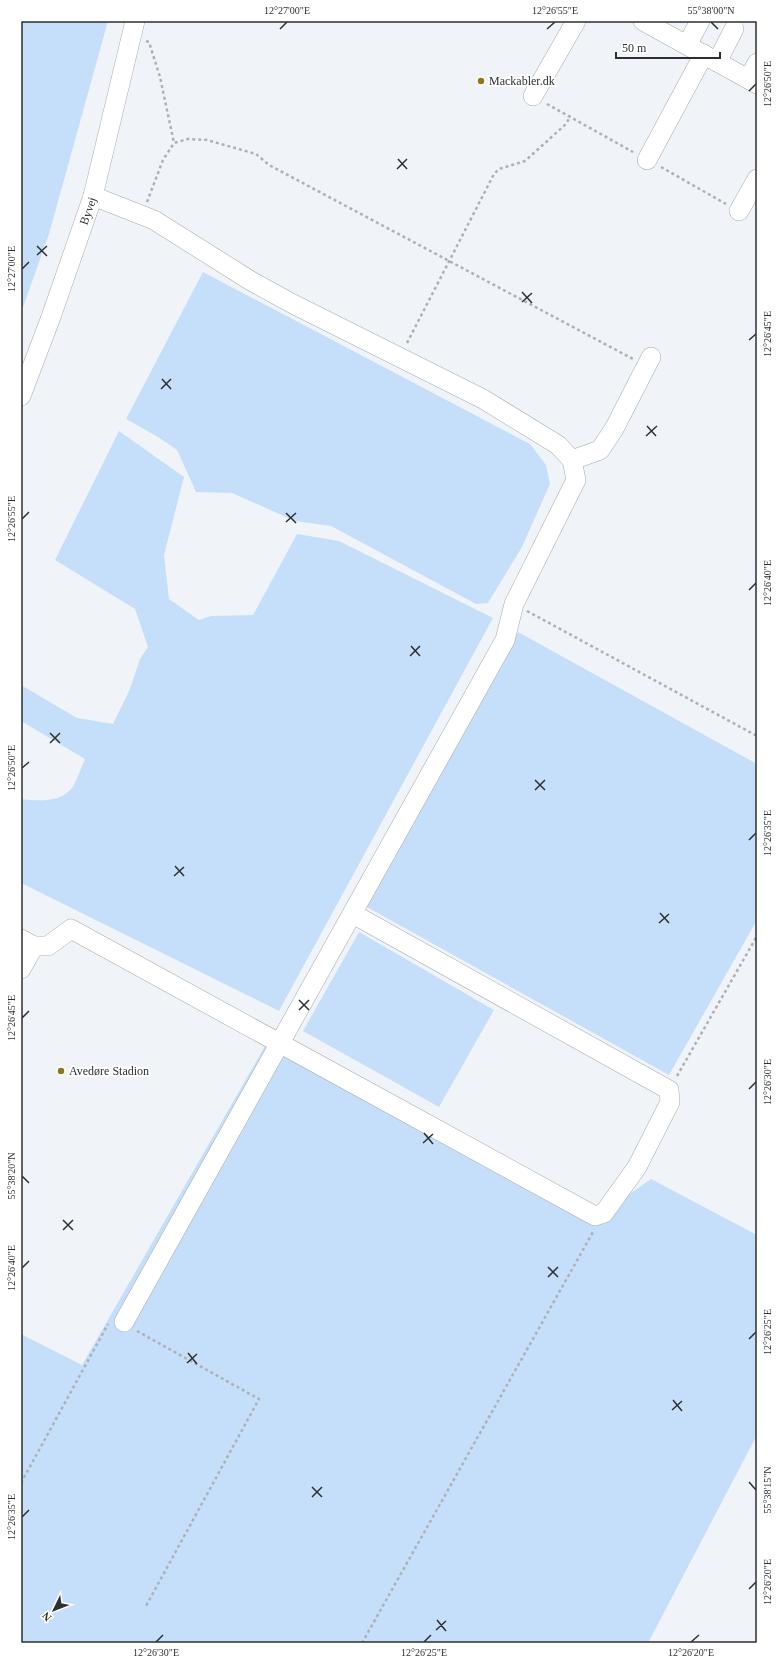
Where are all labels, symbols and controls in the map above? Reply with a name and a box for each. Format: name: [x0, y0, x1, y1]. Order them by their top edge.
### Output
text: 12°27'00"E: [264, 5, 310, 16]
text: 12°26'55"E: [532, 5, 578, 16]
text: 55°38'00"N: [687, 5, 735, 16]
scale bar: [616, 34, 720, 60]
text: 50 m: [622, 41, 647, 55]
text: 12°26'50"E: [762, 61, 773, 107]
place label: Mackabler.dk: [489, 74, 555, 88]
marker: Mackabler.dk: [476, 76, 486, 86]
street label: Byvej: [77, 195, 99, 227]
text: 12°27'00"E: [6, 246, 17, 292]
text: 12°26'45"E: [762, 311, 773, 357]
text: 12°26'55"E: [6, 496, 17, 542]
text: 12°26'40"E: [762, 560, 773, 606]
text: 12°26'50"E: [6, 745, 17, 791]
text: 12°26'35"E: [762, 810, 773, 856]
text: 12°26'45"E: [6, 995, 17, 1041]
text: 12°26'30"E: [762, 1059, 773, 1105]
place label: Avedøre Stadion: [69, 1064, 149, 1078]
marker: Avedøre Stadion: [56, 1066, 66, 1076]
text: 55°38'20"N: [6, 1152, 17, 1200]
text: 12°26'40"E: [6, 1245, 17, 1291]
text: 12°26'25"E: [762, 1309, 773, 1355]
text: 55°38'15"N: [762, 1466, 773, 1514]
text: 12°26'35"E: [6, 1494, 17, 1540]
text: 12°26'20"E: [762, 1559, 773, 1605]
north arrow: [34, 1590, 74, 1630]
text: N: [40, 1610, 54, 1624]
text: 12°26'30"E: [133, 1647, 179, 1658]
text: 12°26'25"E: [401, 1647, 447, 1658]
text: 12°26'20"E: [668, 1647, 714, 1658]

